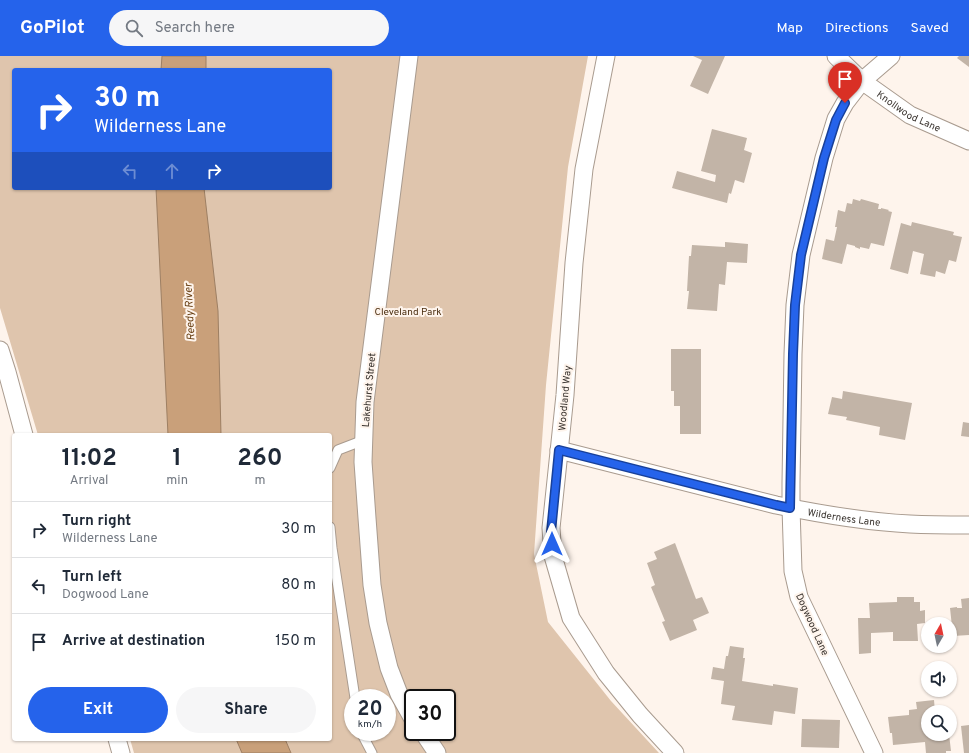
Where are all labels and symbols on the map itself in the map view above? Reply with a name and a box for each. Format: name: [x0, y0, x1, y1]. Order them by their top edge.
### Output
pin: [828, 62, 862, 103]
street label: Knollwood Lane: [874, 88, 942, 136]
water label: Reedy River: [181, 282, 198, 341]
park label: Cleveland Park: [374, 306, 442, 319]
street label: Lakehurst Street: [360, 352, 379, 428]
street label: Woodland Way: [556, 365, 575, 431]
street label: Wilderness Lane: [806, 506, 881, 530]
position arrow: [531, 523, 573, 565]
street label: Dogwood Lane: [792, 591, 831, 658]
north arrow: [921, 617, 957, 653]
speed limit sign: 30: [404, 689, 456, 741]

